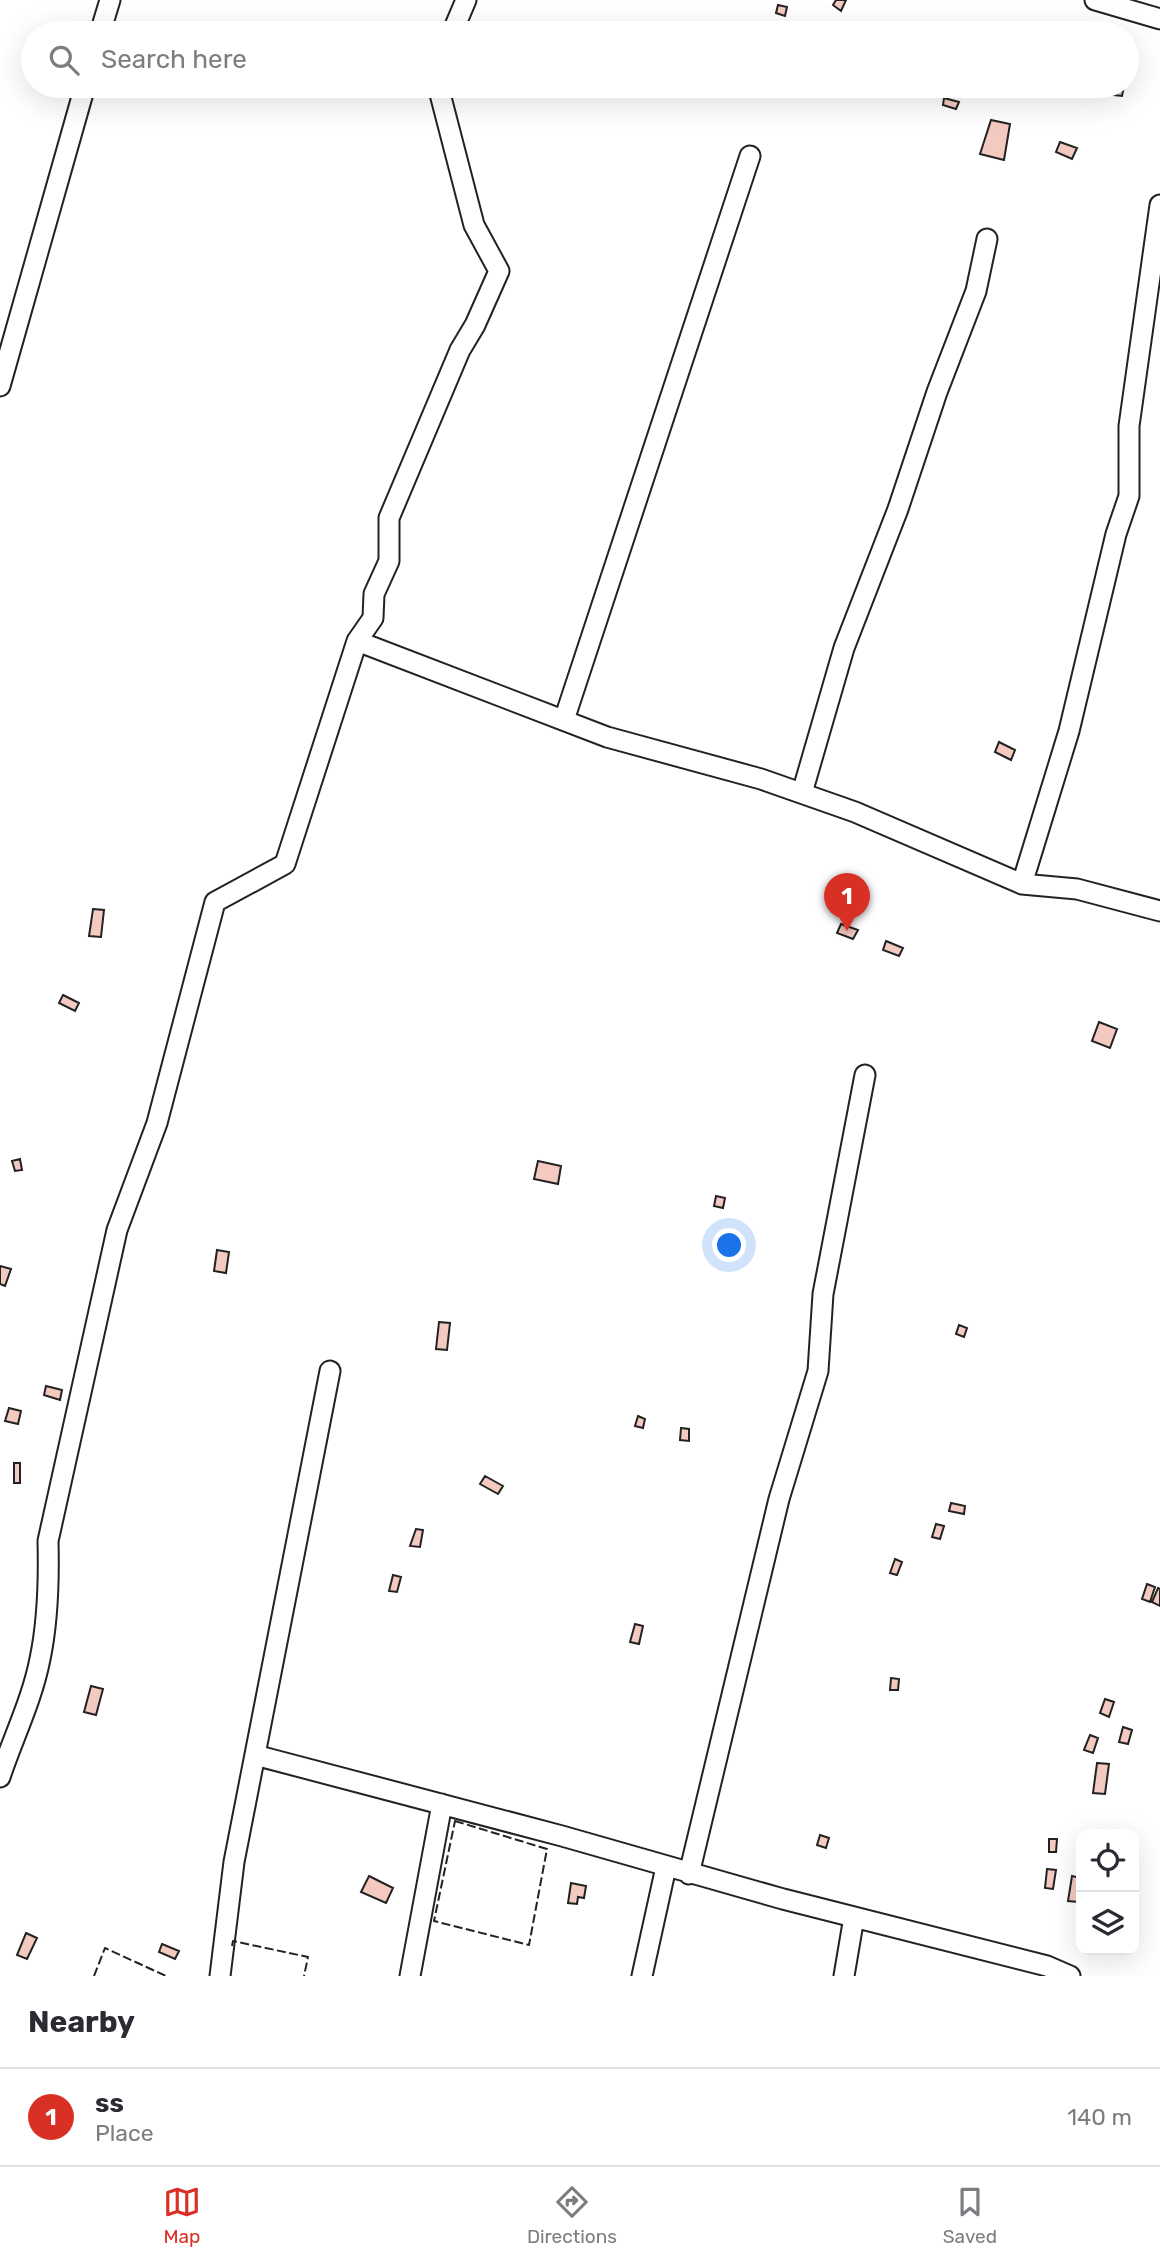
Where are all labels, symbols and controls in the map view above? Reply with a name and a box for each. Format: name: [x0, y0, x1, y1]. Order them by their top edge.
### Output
search box: [21, 21, 1139, 98]
icon: search: [45, 41, 83, 79]
text: Search here: [101, 44, 247, 75]
pin: 1: [824, 873, 870, 931]
your location: [712, 1228, 746, 1262]
map controls: [1076, 1829, 1139, 1955]
button: locate: [1076, 1829, 1139, 1892]
button: layers: [1076, 1892, 1139, 1955]
text: Nearby: [28, 2004, 135, 2040]
text: ss: [95, 2088, 124, 2119]
text: 1: [45, 2103, 57, 2131]
text: 140 m: [1067, 2103, 1132, 2131]
text: Place: [95, 2119, 154, 2147]
tab: Map: [163, 2183, 201, 2248]
tab: Directions: [527, 2183, 617, 2248]
tab: Saved: [943, 2183, 997, 2248]

